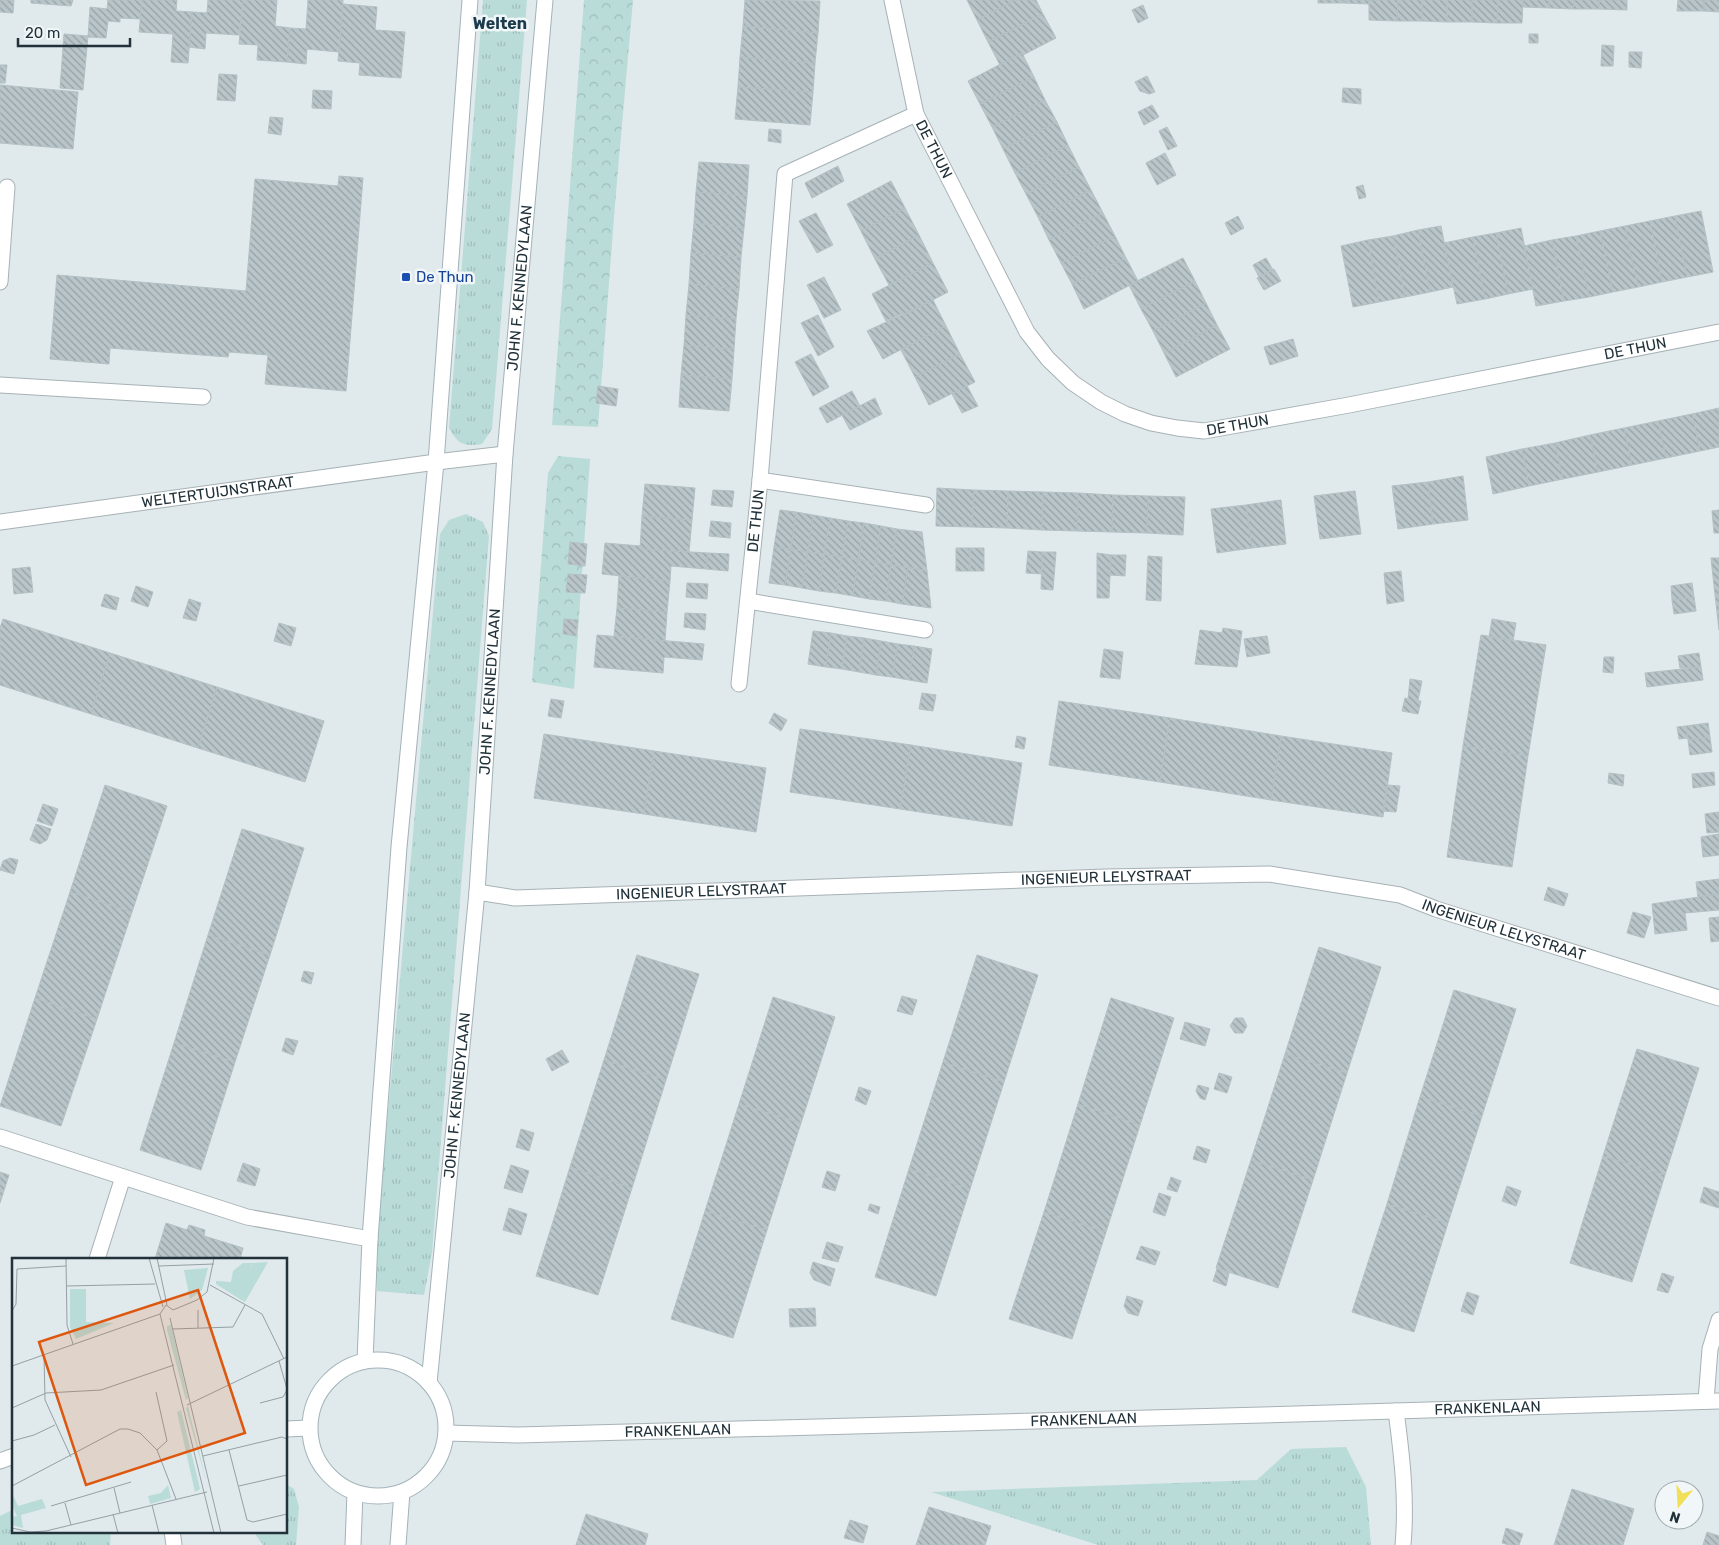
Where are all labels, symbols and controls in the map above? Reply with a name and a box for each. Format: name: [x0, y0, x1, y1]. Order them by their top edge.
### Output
district label: Welten: [473, 14, 527, 33]
scale bar: [18, 15, 130, 47]
text: 20 m: [25, 24, 60, 42]
street label: DE THUN: [912, 117, 956, 181]
street label: JOHN F. KENNEDYLAAN: [503, 204, 536, 372]
place label: De Thun: [416, 268, 474, 286]
marker: De Thun: [400, 271, 412, 283]
street label: DE THUN: [1603, 334, 1668, 363]
street label: DE THUN: [1205, 411, 1270, 439]
street label: WELTERTUIJNSTRAAT: [140, 473, 296, 511]
street label: DE THUN: [744, 489, 768, 553]
street label: JOHN F. KENNEDYLAAN: [476, 608, 504, 775]
street label: INGENIEUR LELYSTRAAT: [1021, 866, 1192, 889]
street label: INGENIEUR LELYSTRAAT: [616, 879, 787, 903]
street label: INGENIEUR LELYSTRAAT: [1419, 895, 1588, 965]
street label: JOHN F. KENNEDYLAAN: [440, 1012, 474, 1179]
inset map: [12, 1258, 288, 1532]
street label: FRANKENLAAN: [1434, 1397, 1541, 1419]
street label: FRANKENLAAN: [1030, 1409, 1137, 1430]
street label: FRANKENLAAN: [624, 1420, 731, 1441]
north arrow: [1654, 1480, 1704, 1530]
text: N: [1668, 1507, 1683, 1527]

